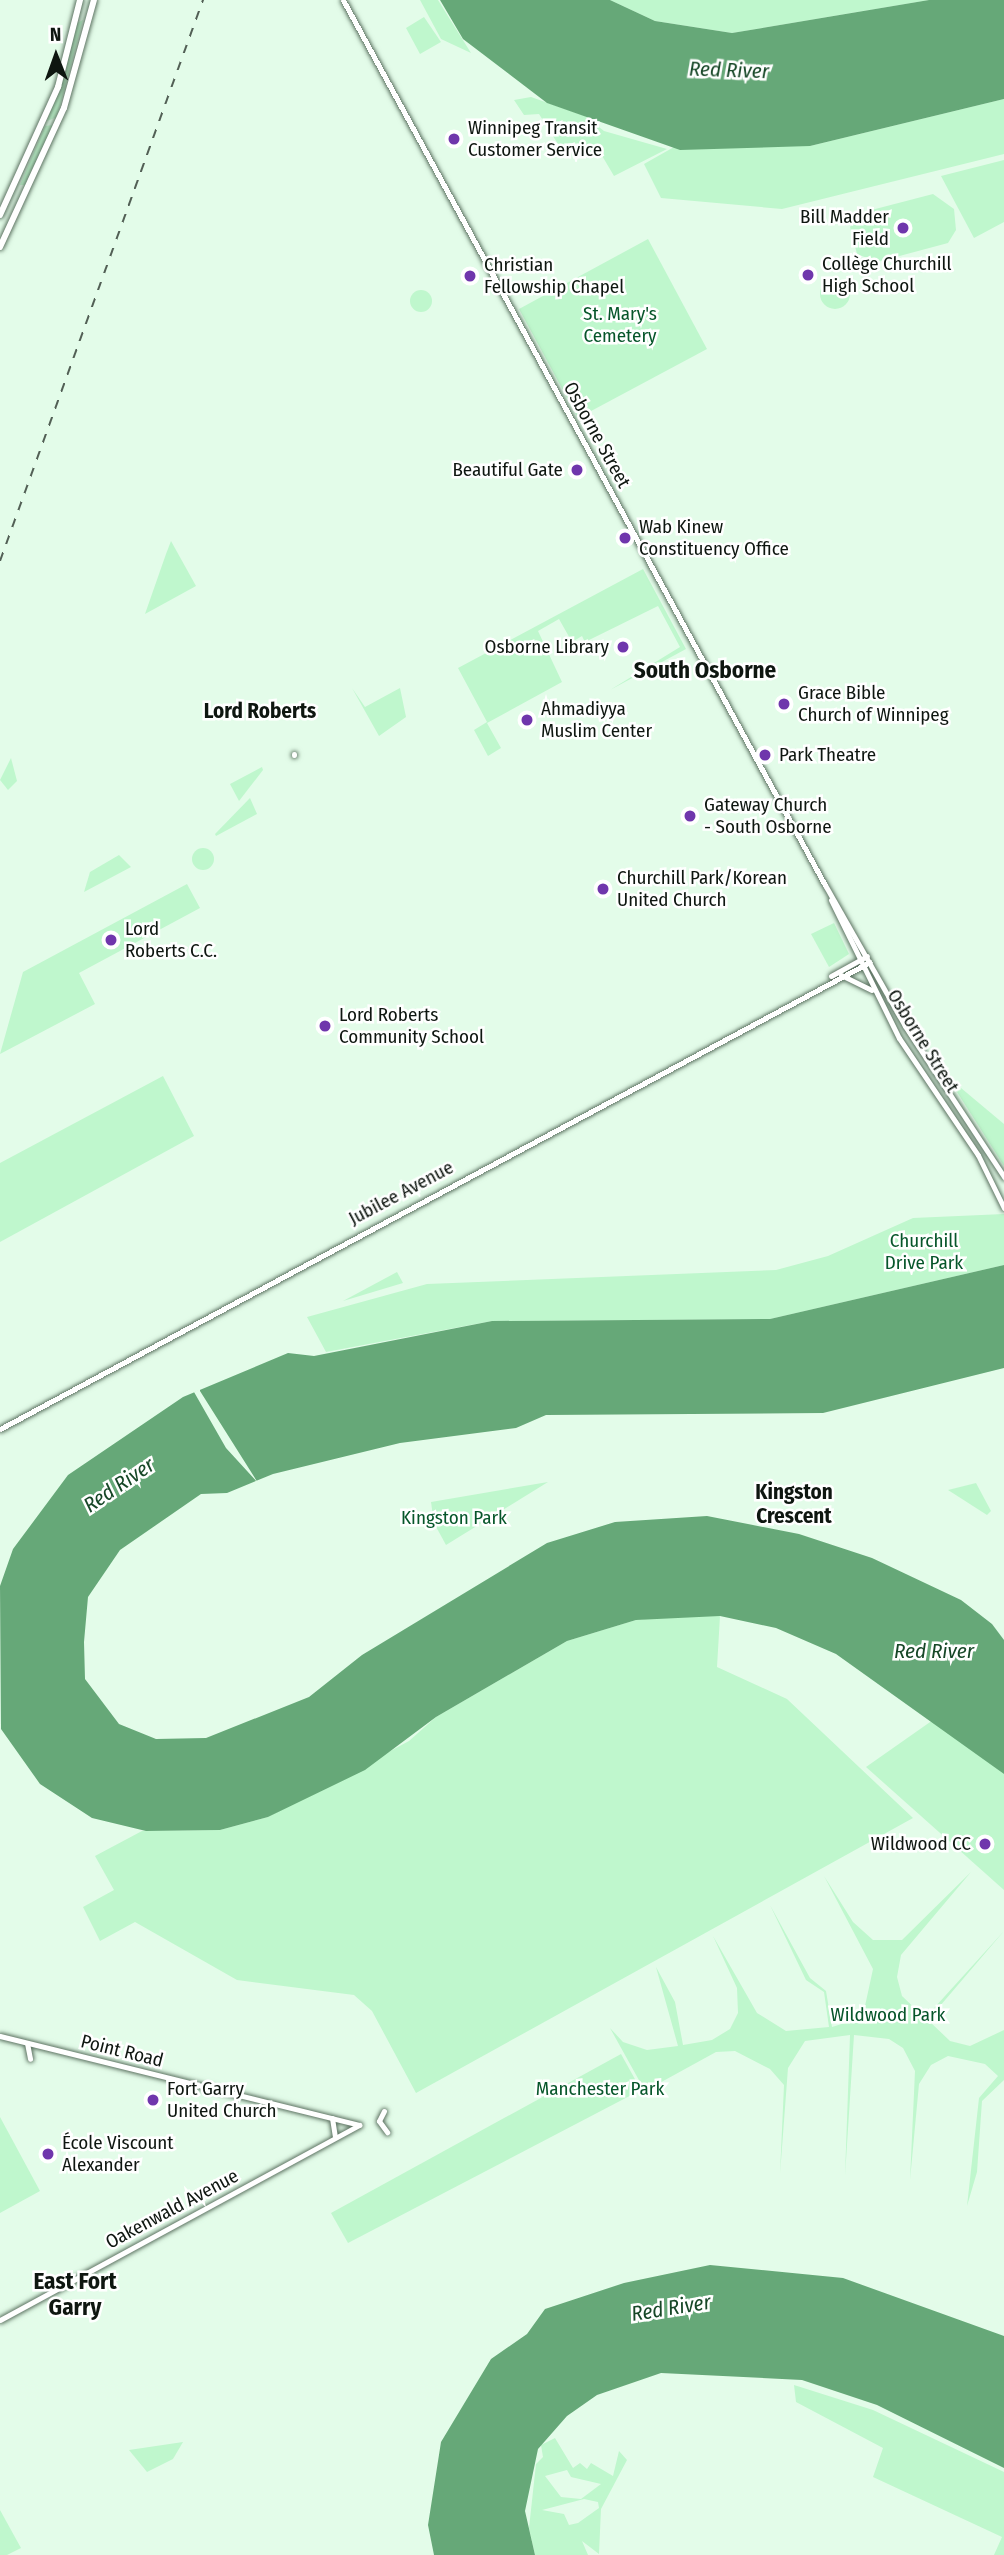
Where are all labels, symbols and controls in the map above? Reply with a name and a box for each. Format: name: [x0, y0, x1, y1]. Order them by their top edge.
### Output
north arrow: [21, 21, 91, 91]
text: N: [50, 23, 62, 46]
water label: Red River: [689, 56, 769, 84]
place label: Winnipeg Transit Customer Service: [468, 117, 602, 161]
marker: Winnipeg Transit Customer Service: [446, 131, 462, 147]
place label: Bill Madder Field: [800, 206, 889, 250]
marker: Bill Madder Field: [895, 220, 911, 236]
place label: Collège Churchill High School: [822, 253, 952, 297]
place label: Christian Fellowship Chapel: [484, 254, 624, 298]
marker: Collège Churchill High School: [800, 267, 816, 283]
marker: Christian Fellowship Chapel: [462, 268, 478, 284]
park label: St. Mary's Cemetery: [583, 303, 657, 347]
street label: Osborne Street: [559, 378, 635, 492]
place label: Beautiful Gate: [452, 459, 563, 481]
marker: Beautiful Gate: [569, 462, 585, 478]
place label: Wab Kinew Constituency Office: [639, 516, 789, 560]
marker: Wab Kinew Constituency Office: [617, 530, 633, 546]
place label: Osborne Library: [485, 636, 609, 658]
marker: Osborne Library: [615, 639, 631, 655]
district label: South Osborne: [634, 656, 776, 684]
place label: Grace Bible Church of Winnipeg: [798, 682, 949, 726]
marker: Grace Bible Church of Winnipeg: [776, 696, 792, 712]
district label: Lord Roberts: [204, 698, 316, 724]
place label: Ahmadiyya Muslim Center: [541, 698, 652, 742]
marker: Ahmadiyya Muslim Center: [519, 712, 535, 728]
place label: Park Theatre: [779, 744, 876, 766]
marker: Park Theatre: [757, 747, 773, 763]
place label: Gateway Church - South Osborne: [704, 794, 832, 838]
marker: Gateway Church - South Osborne: [682, 808, 698, 824]
place label: Churchill Park/Korean United Church: [617, 867, 787, 911]
marker: Churchill Park/Korean United Church: [595, 881, 611, 897]
place label: Lord Roberts C.C.: [125, 918, 217, 962]
marker: Lord Roberts C.C.: [103, 932, 119, 948]
street label: Osborne Street: [882, 985, 964, 1097]
place label: Lord Roberts Community School: [339, 1004, 484, 1048]
marker: Lord Roberts Community School: [317, 1018, 333, 1034]
street label: Jubilee Avenue: [345, 1156, 457, 1230]
park label: Churchill Drive Park: [885, 1230, 963, 1274]
water label: Red River: [79, 1452, 159, 1518]
district label: Kingston Crescent: [755, 1479, 833, 1529]
park label: Kingston Park: [401, 1507, 507, 1529]
water label: Red River: [894, 1638, 974, 1664]
place label: Wildwood CC: [871, 1833, 971, 1855]
marker: Wildwood CC: [977, 1836, 993, 1852]
park label: Wildwood Park: [831, 2004, 945, 2026]
street label: Point Road: [78, 2030, 166, 2072]
place label: Fort Garry United Church: [167, 2078, 277, 2122]
park label: Manchester Park: [536, 2078, 664, 2100]
marker: Fort Garry United Church: [145, 2092, 161, 2108]
place label: École Viscount Alexander: [62, 2132, 174, 2176]
marker: École Viscount Alexander: [40, 2146, 56, 2162]
street label: Oakenwald Avenue: [102, 2164, 242, 2254]
district label: East Fort Garry: [33, 2267, 117, 2321]
water label: Red River: [629, 2289, 713, 2327]

